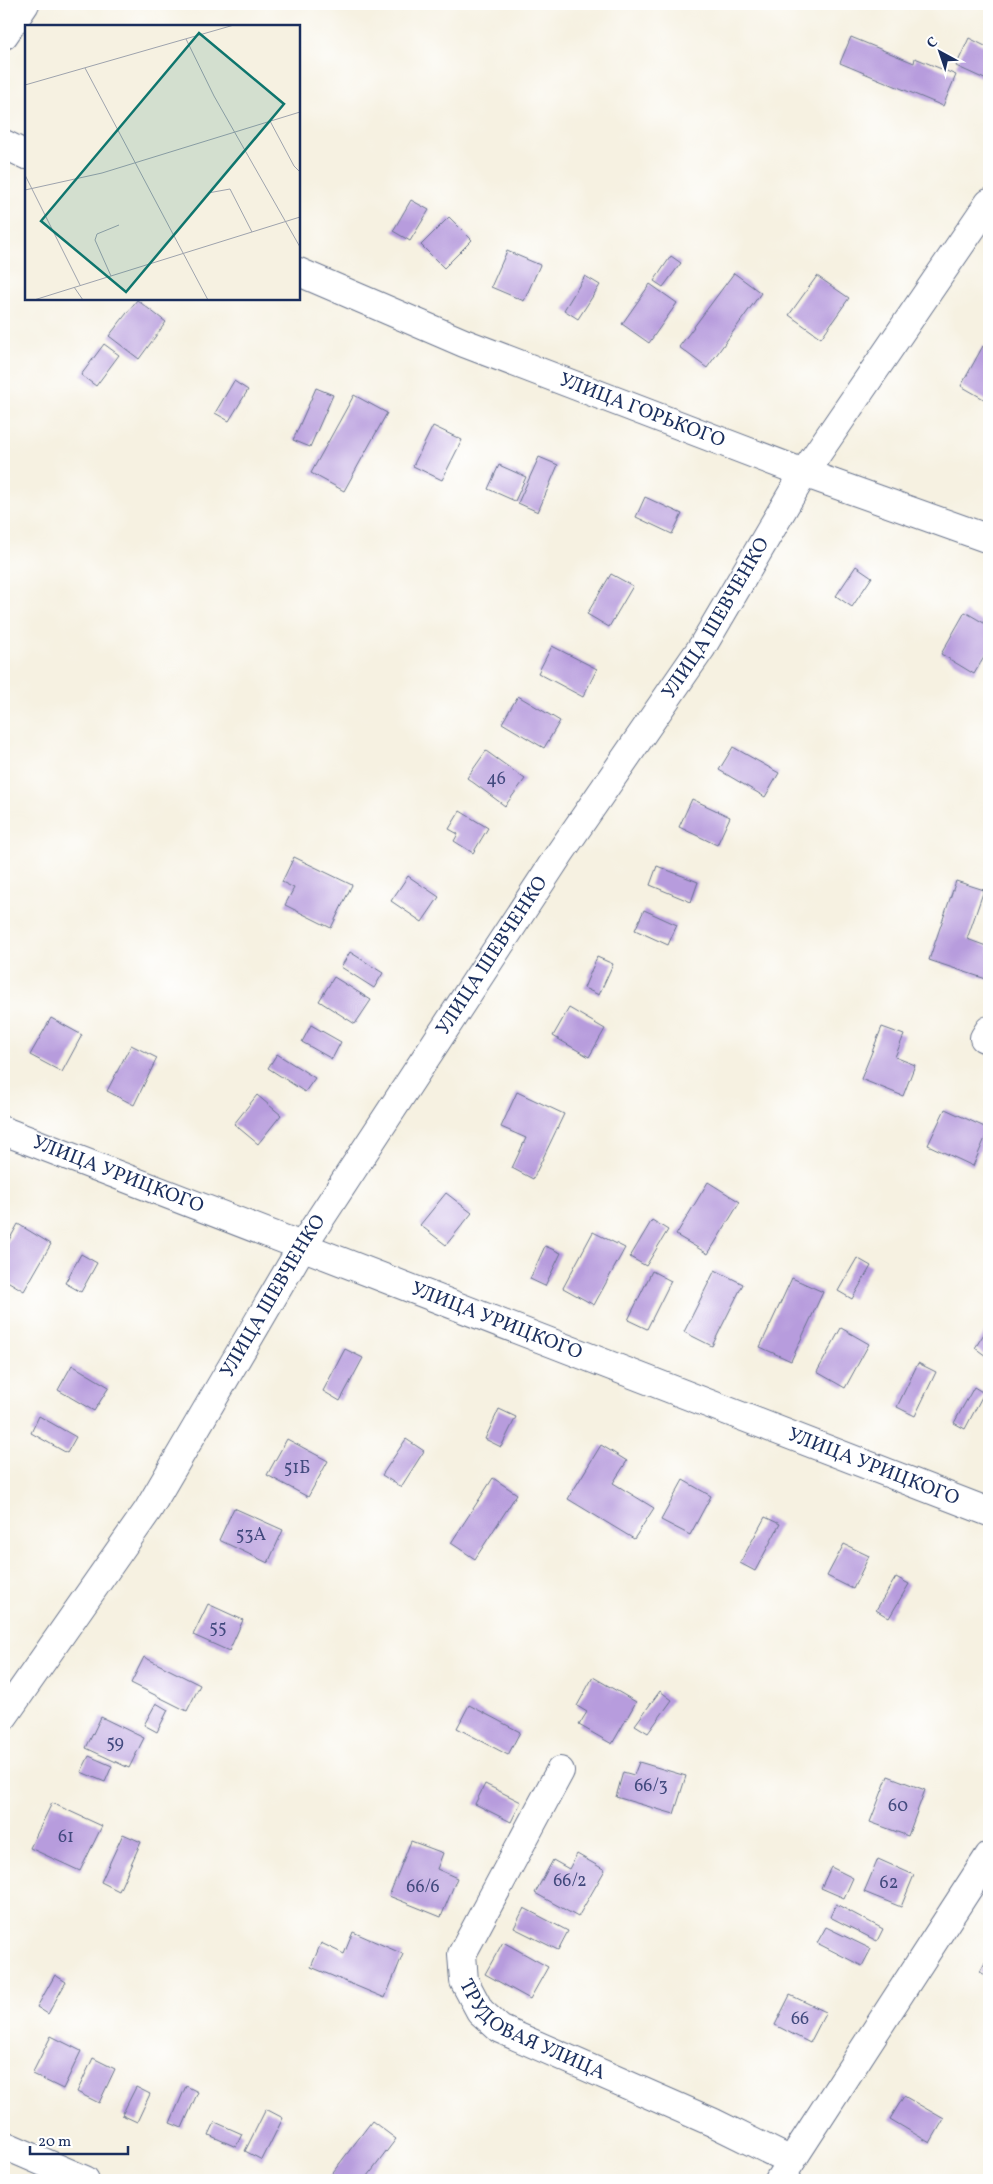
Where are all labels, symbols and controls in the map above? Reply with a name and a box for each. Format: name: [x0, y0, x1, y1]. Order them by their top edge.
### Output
inset map: [25, 25, 300, 300]
north arrow: [916, 28, 966, 78]
text: С: [923, 33, 942, 53]
street label: УЛИЦА ГОРЬКОГО: [555, 367, 729, 455]
street label: УЛИЦА ШЕВЧЕНКО: [656, 533, 777, 705]
house number: 46: [486, 767, 506, 792]
street label: УЛИЦА ШЕВЧЕНКО: [430, 871, 555, 1041]
street label: УЛИЦА УРИЦКОГО: [28, 1129, 208, 1221]
street label: УЛИЦА ШЕВЧЕНКО: [214, 1209, 333, 1383]
street label: УЛИЦА УРИЦКОГО: [407, 1276, 586, 1367]
street label: УЛИЦА УРИЦКОГО: [783, 1421, 963, 1513]
house number: 51Б: [284, 1456, 310, 1481]
house number: 53А: [236, 1523, 267, 1548]
house number: 55: [209, 1616, 227, 1641]
house number: 59: [106, 1731, 124, 1756]
house number: 66/3: [634, 1774, 668, 1799]
house number: 60: [888, 1794, 908, 1819]
house number: 61: [58, 1825, 74, 1850]
house number: 66/2: [553, 1869, 587, 1894]
house number: 62: [880, 1871, 898, 1896]
house number: 66/6: [406, 1875, 440, 1900]
street label: ТРУДОВАЯ УЛИЦА: [452, 1974, 610, 2088]
house number: 66: [791, 2007, 809, 2032]
scale bar: [30, 2124, 128, 2156]
text: 20 m: [38, 2132, 71, 2153]

